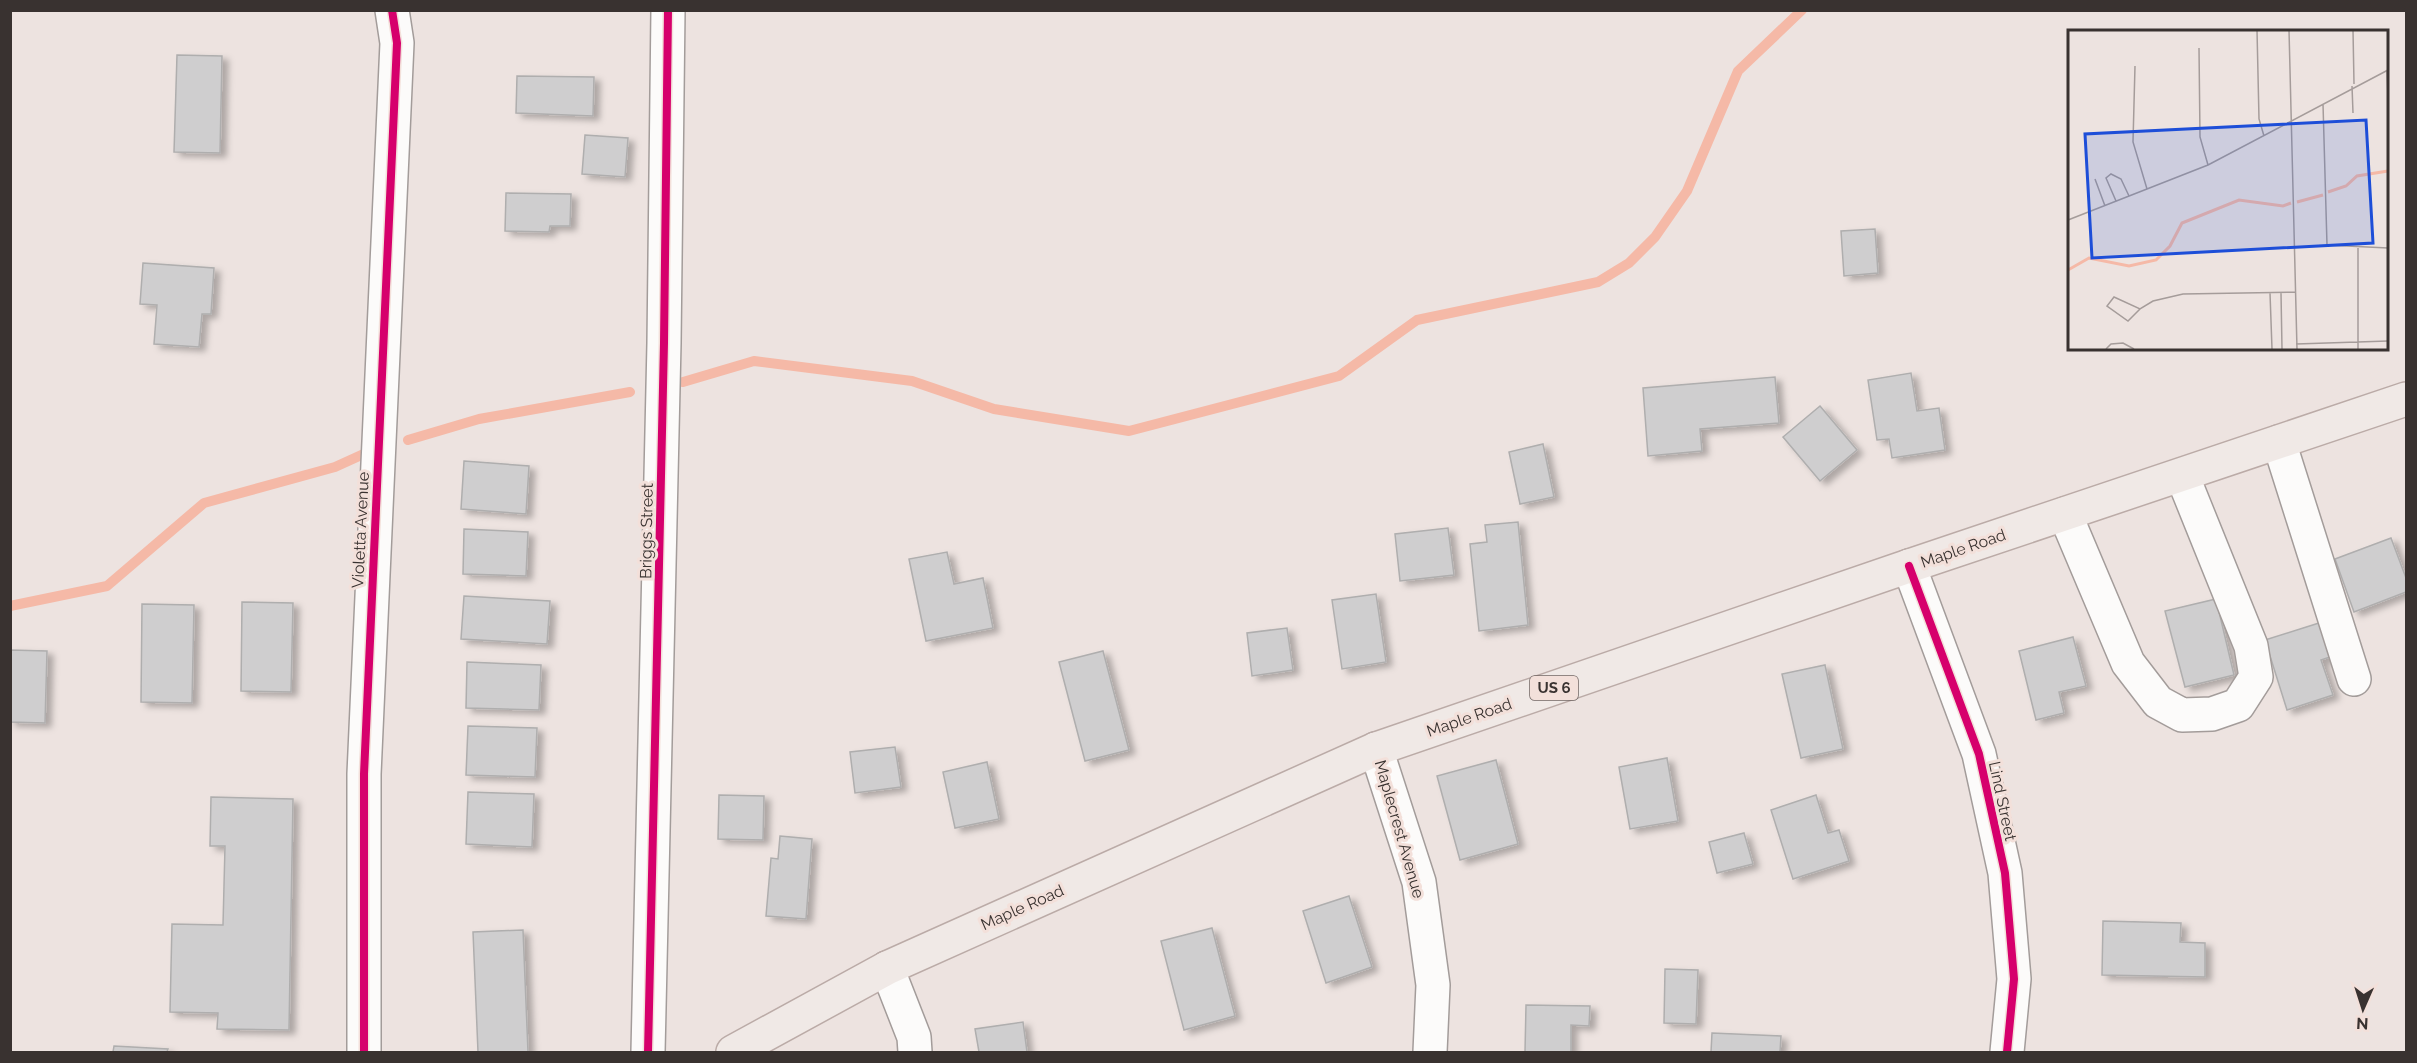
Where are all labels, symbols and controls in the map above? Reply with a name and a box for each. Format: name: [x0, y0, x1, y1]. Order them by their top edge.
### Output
inset map: [2068, 30, 2387, 350]
street label: Violetta Avenue: [348, 471, 373, 589]
street label: Briggs Street: [636, 482, 657, 579]
street label: Maple Road: [1918, 525, 2008, 572]
road number: US 6: [1530, 676, 1578, 700]
street label: Maple Road: [1424, 694, 1514, 741]
street label: Maplecrest Avenue: [1371, 758, 1428, 900]
street label: Lind Street: [1985, 760, 2020, 843]
street label: Maple Road: [978, 881, 1067, 934]
north arrow: [2333, 979, 2393, 1039]
text: N: [2356, 1014, 2369, 1033]

